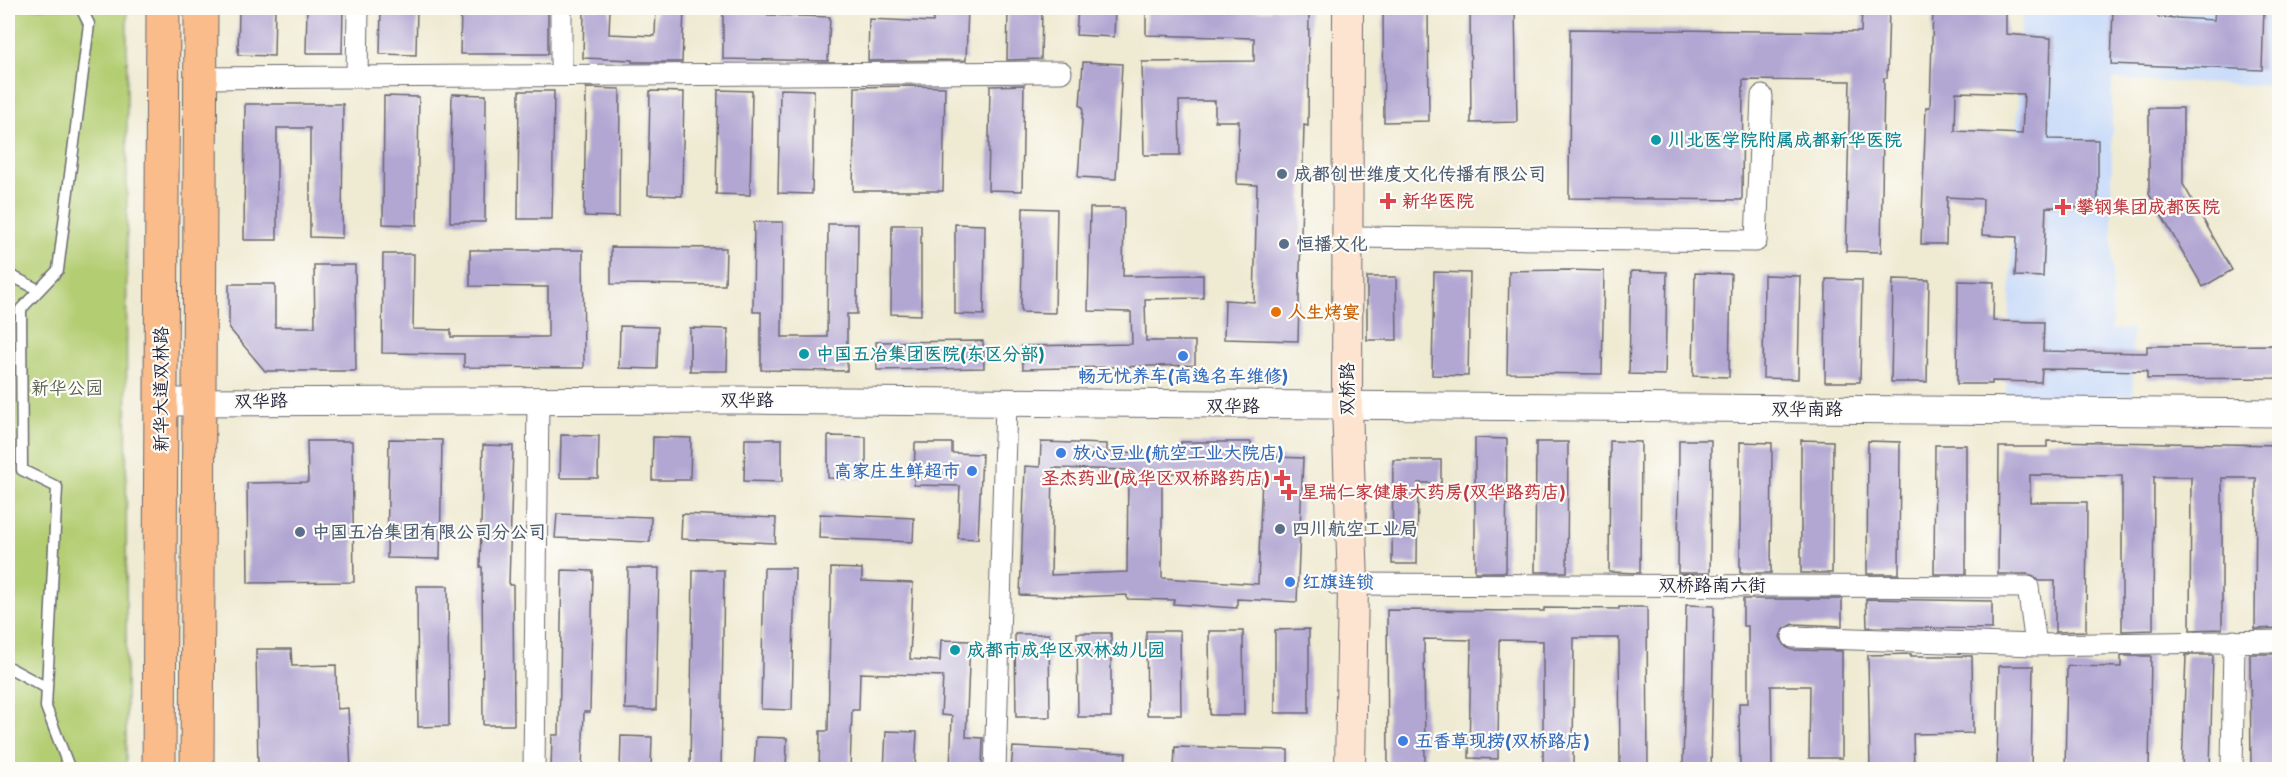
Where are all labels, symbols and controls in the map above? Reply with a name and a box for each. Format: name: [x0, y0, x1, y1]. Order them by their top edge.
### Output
place label: 川北医学院附属成都新华医院: [1668, 130, 1902, 151]
marker: 川北医学院附属成都新华医院: [1649, 133, 1663, 147]
place label: 成都创世维度文化传播有限公司: [1294, 164, 1546, 185]
marker: 成都创世维度文化传播有限公司: [1275, 167, 1289, 181]
place label: 新华医院: [1402, 191, 1474, 212]
marker: 新华医院: [1379, 192, 1397, 210]
place label: 攀钢集团成都医院: [2076, 197, 2220, 218]
marker: 攀钢集团成都医院: [2054, 198, 2072, 216]
place label: 恒播文化: [1296, 234, 1368, 255]
marker: 恒播文化: [1277, 237, 1291, 251]
place label: 人生烤宴: [1288, 302, 1360, 323]
marker: 人生烤宴: [1269, 305, 1283, 319]
street label: 新华大道双林路: [151, 326, 172, 452]
place label: 中国五冶集团医院(东区分部): [816, 344, 1045, 365]
marker: 中国五冶集团医院(东区分部): [797, 347, 811, 361]
marker: 畅无忧养车(高逸名车维修): [1176, 349, 1190, 363]
street label: 双桥路: [1337, 362, 1358, 416]
place label: 畅无忧养车(高逸名车维修): [1078, 366, 1288, 387]
park label: 新华公园: [31, 378, 103, 399]
street label: 双华路: [720, 390, 774, 411]
street label: 双华路: [234, 391, 288, 412]
street label: 双华路: [1206, 396, 1260, 417]
street label: 双华南路: [1771, 399, 1843, 420]
place label: 放心豆业(航空工业大院店): [1073, 443, 1284, 464]
marker: 放心豆业(航空工业大院店): [1054, 446, 1068, 460]
place label: 高家庄生鲜超市: [834, 461, 960, 482]
marker: 高家庄生鲜超市: [965, 464, 979, 478]
place label: 圣杰药业(成华区双桥路药店): [1041, 468, 1270, 489]
marker: 圣杰药业(成华区双桥路药店): [1275, 471, 1289, 485]
place label: 星瑞仁家健康大药房(双华路药店): [1301, 482, 1566, 503]
marker: 星瑞仁家健康大药房(双华路药店): [1282, 485, 1296, 499]
place label: 四川航空工业局: [1292, 519, 1418, 540]
place label: 中国五冶集团有限公司分公司: [312, 522, 546, 543]
marker: 四川航空工业局: [1273, 522, 1287, 536]
marker: 中国五冶集团有限公司分公司: [293, 525, 307, 539]
place label: 红旗连锁: [1302, 572, 1374, 593]
marker: 红旗连锁: [1283, 575, 1297, 589]
street label: 双桥路南六街: [1658, 575, 1766, 596]
place label: 成都市成华区双林幼儿园: [967, 640, 1165, 661]
marker: 成都市成华区双林幼儿园: [948, 643, 962, 657]
place label: 五香草现捞(双桥路店): [1415, 731, 1590, 752]
marker: 五香草现捞(双桥路店): [1396, 734, 1410, 748]

